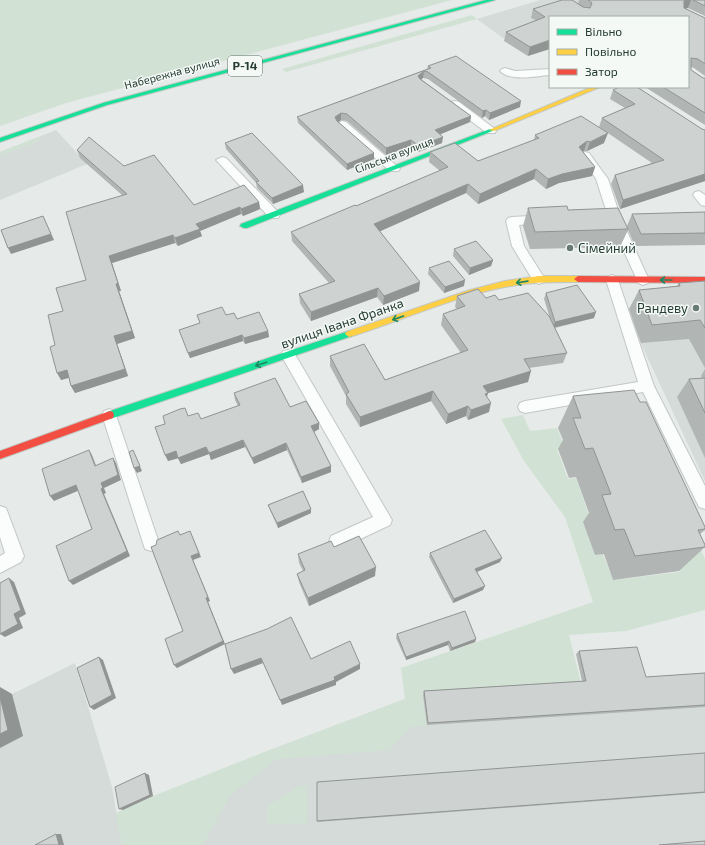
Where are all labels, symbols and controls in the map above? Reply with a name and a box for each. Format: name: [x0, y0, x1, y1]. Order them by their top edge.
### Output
legend: [549, 16, 689, 88]
text: Вільно: [585, 24, 622, 38]
text: Повільно: [585, 44, 636, 58]
street label: Набережна вулиця: [123, 54, 221, 92]
road number: Р-14: [228, 56, 262, 76]
text: Затор: [585, 64, 618, 78]
street label: Сільська вулиця: [353, 134, 435, 176]
place label: Сімейний: [578, 240, 636, 256]
marker: Сімейний: [565, 243, 575, 253]
one-way arrow: [660, 276, 673, 284]
one-way arrow: [516, 278, 529, 286]
street label: вулиця Івана Франка: [279, 294, 405, 352]
place label: Рандеву: [637, 300, 688, 316]
marker: Рандеву: [691, 303, 701, 313]
one-way arrow: [392, 314, 404, 322]
one-way arrow: [255, 361, 268, 368]

